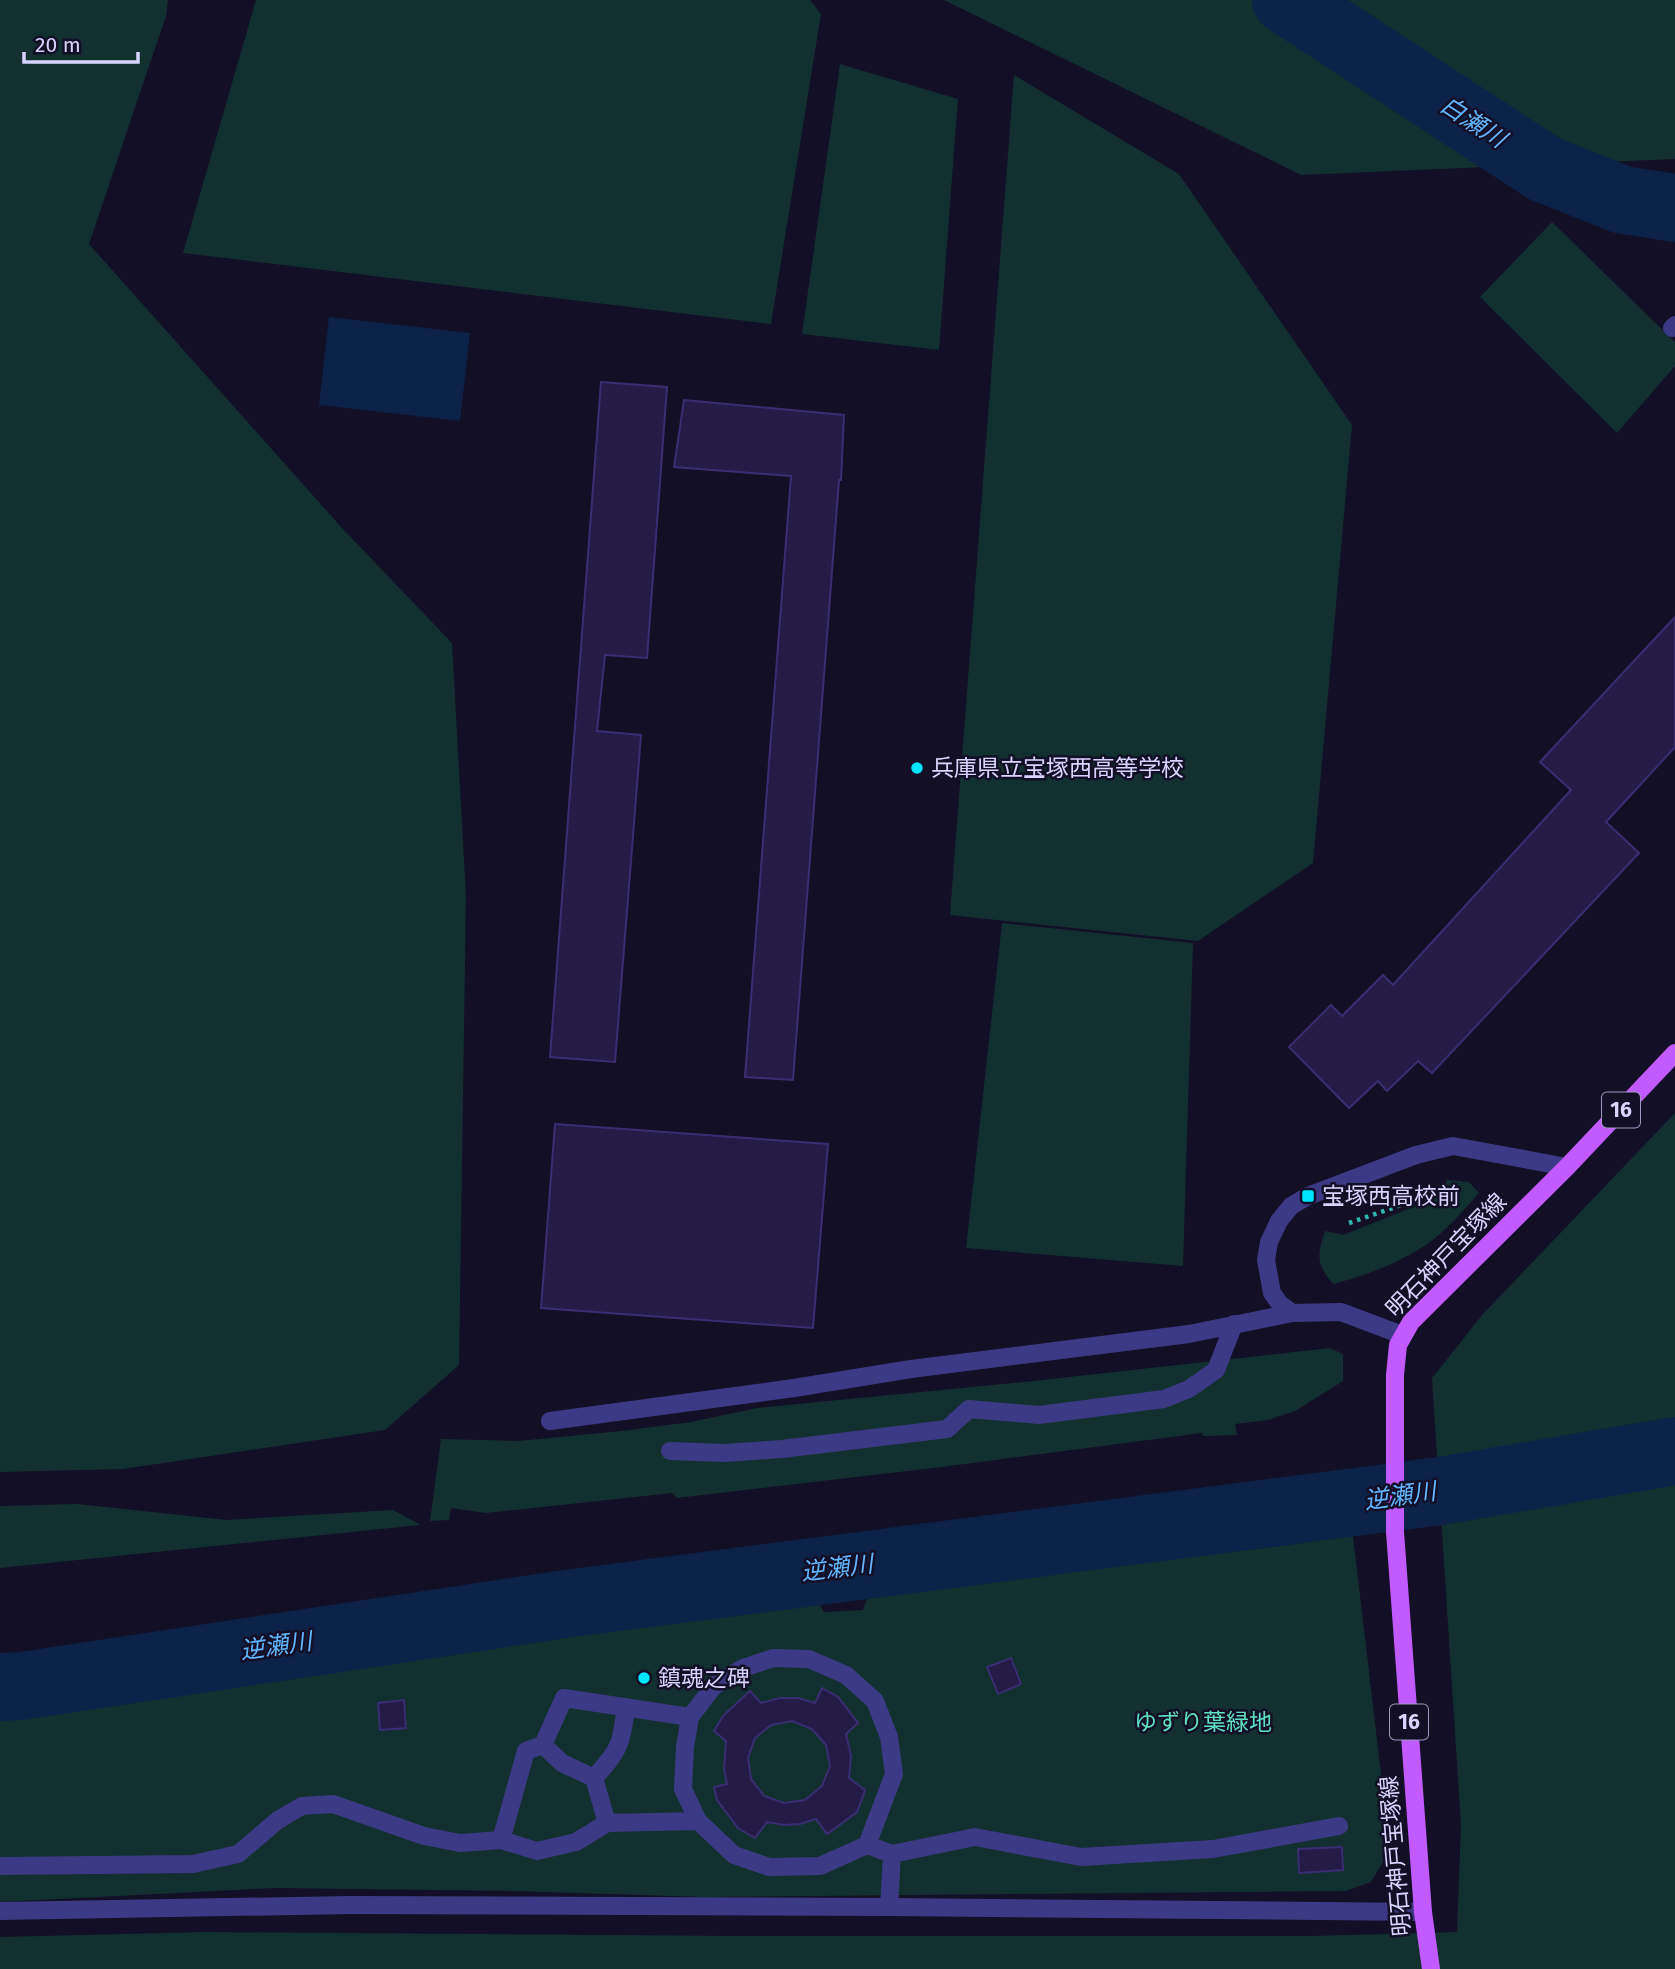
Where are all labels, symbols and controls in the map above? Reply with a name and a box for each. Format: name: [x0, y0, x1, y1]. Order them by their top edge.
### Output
scale bar: [24, 21, 138, 65]
text: 20 m: [35, 32, 81, 58]
water label: 白瀬川: [1435, 91, 1513, 155]
place label: 兵庫県立宝塚西高等学校: [931, 754, 1184, 782]
marker: 兵庫県立宝塚西高等学校: [909, 760, 925, 776]
road number: 16: [1602, 1092, 1640, 1128]
place label: 宝塚西高校前: [1322, 1182, 1460, 1210]
street label: 明石神戸宝塚線: [1380, 1187, 1512, 1323]
marker: 宝塚西高校前: [1300, 1188, 1316, 1204]
water label: 逆瀬川: [1362, 1477, 1441, 1515]
water label: 逆瀬川: [800, 1549, 877, 1586]
water label: 逆瀬川: [238, 1627, 317, 1665]
place label: 鎮魂之碑: [658, 1664, 750, 1692]
marker: 鎮魂之碑: [636, 1670, 652, 1686]
road number: 16: [1390, 1704, 1428, 1740]
park label: ゆずり葉緑地: [1134, 1708, 1272, 1736]
street label: 明石神戸宝塚線: [1374, 1775, 1416, 1937]

